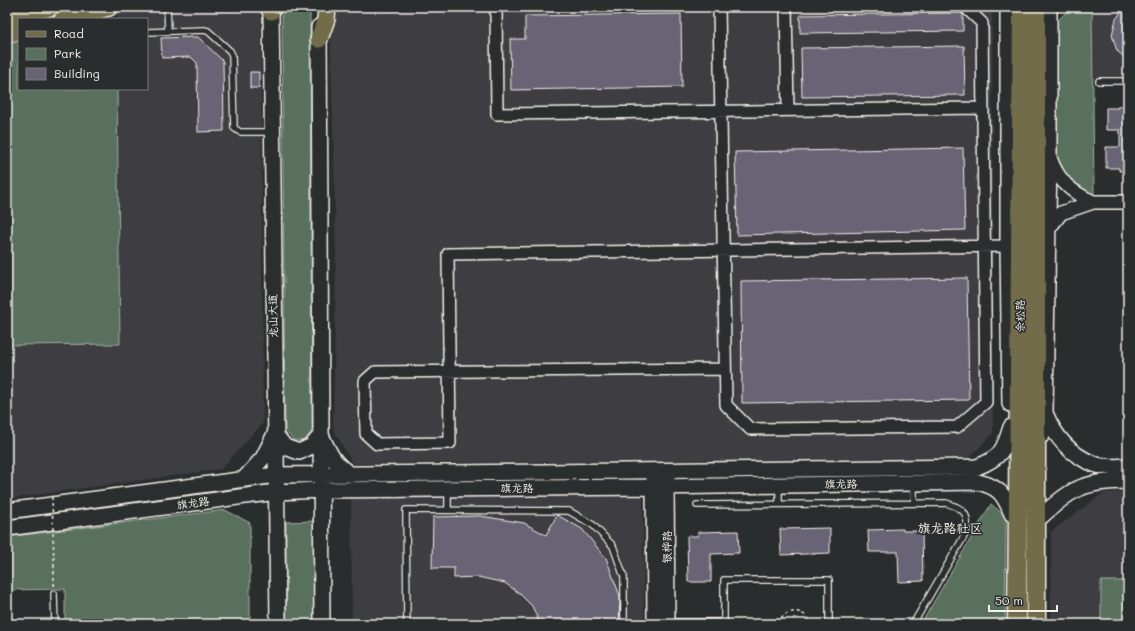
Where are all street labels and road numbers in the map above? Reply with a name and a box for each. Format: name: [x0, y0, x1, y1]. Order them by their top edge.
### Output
street label: 龙山大道: [265, 294, 280, 338]
street label: 余松路: [1012, 300, 1027, 333]
street label: 旗龙路: [824, 476, 858, 491]
street label: 旗龙路: [501, 480, 534, 495]
street label: 旗龙路: [176, 493, 210, 512]
street label: 银桦路: [659, 531, 674, 564]

